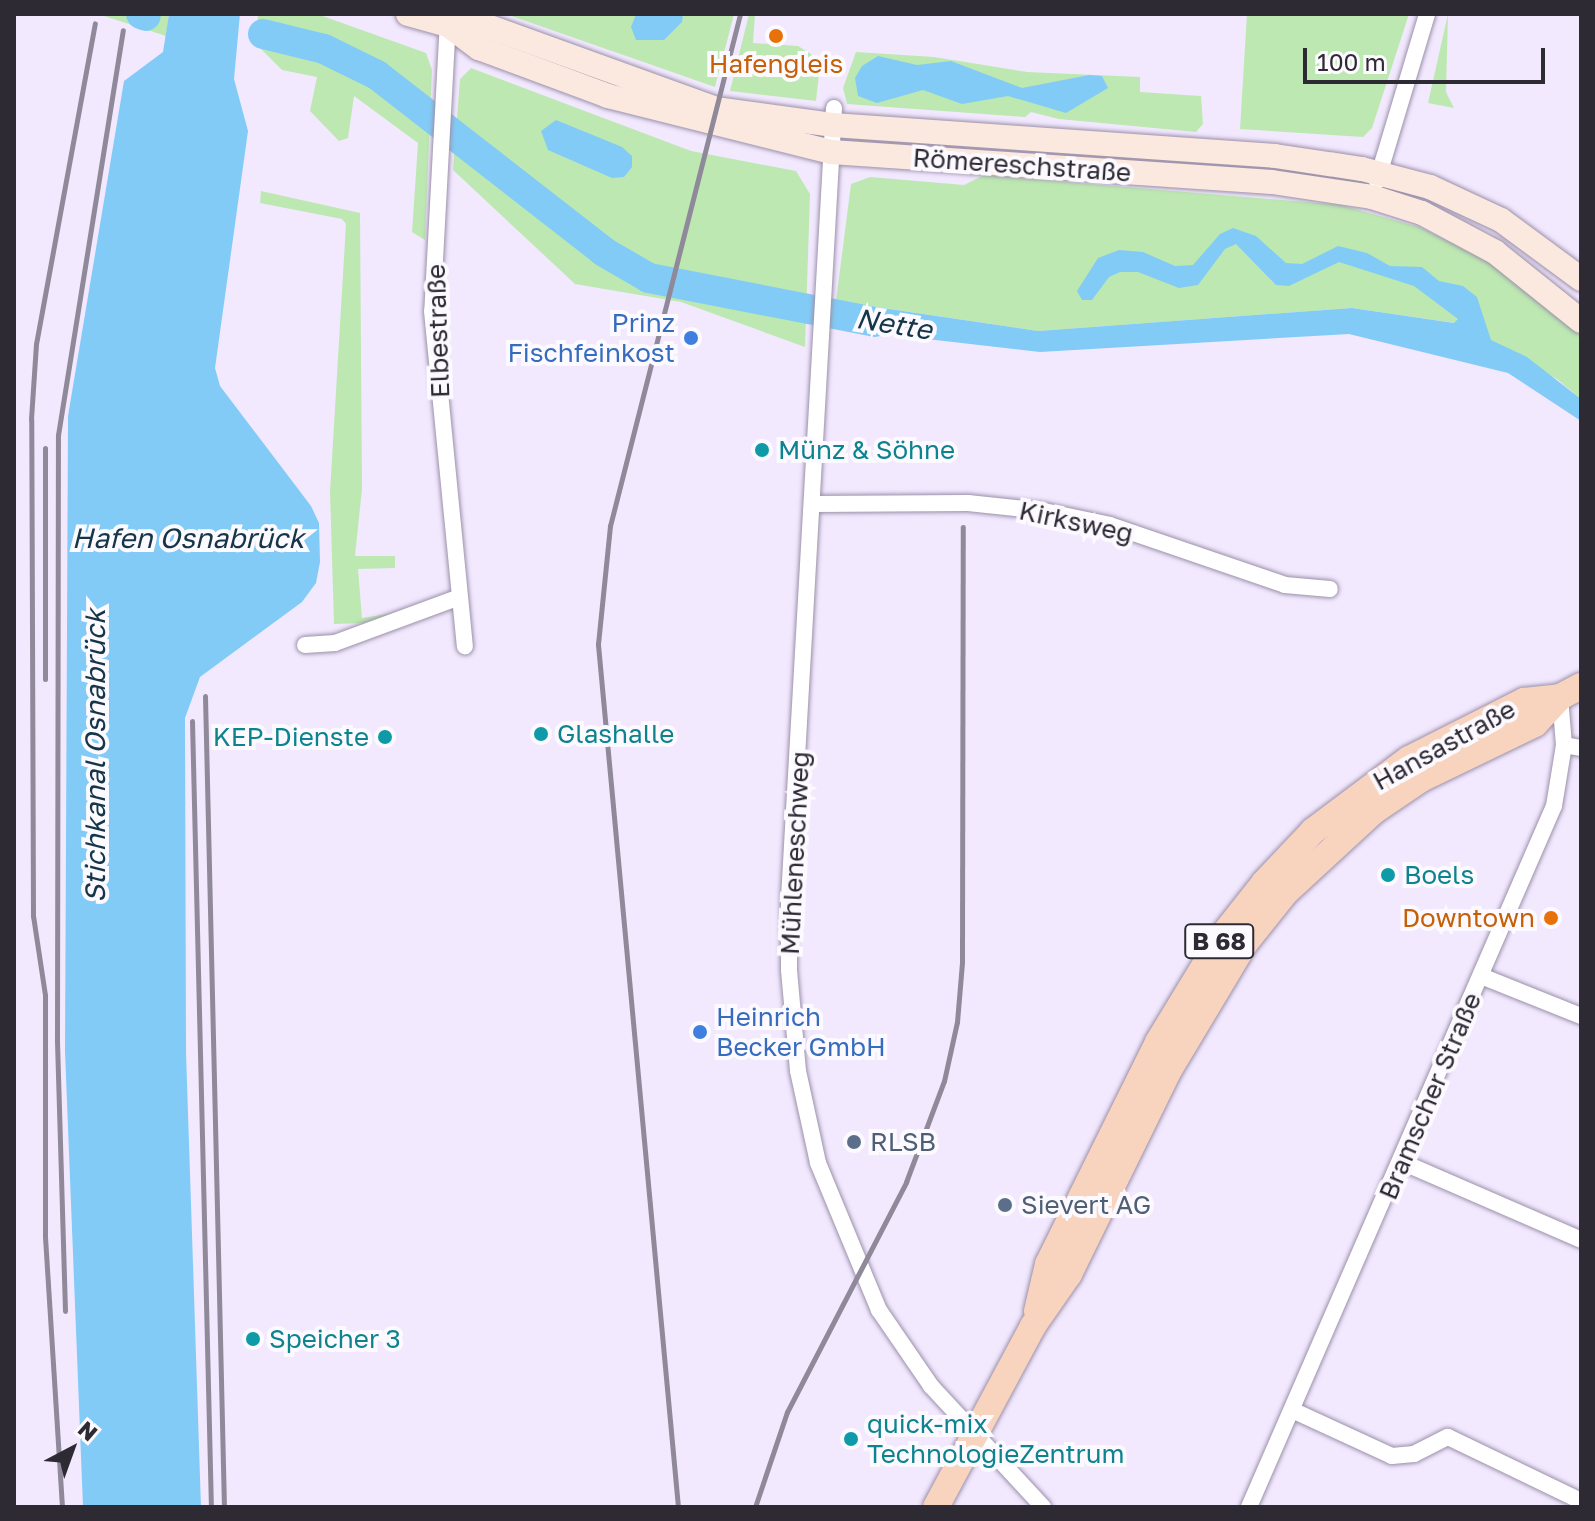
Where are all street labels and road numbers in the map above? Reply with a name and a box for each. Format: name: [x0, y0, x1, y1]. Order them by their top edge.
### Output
street label: Römereschstraße: [912, 142, 1132, 188]
street label: Elbestraße: [420, 263, 456, 399]
street label: Kirksweg: [1016, 495, 1136, 549]
street label: Hansastraße: [1367, 693, 1521, 797]
street label: Mühleneschweg: [774, 750, 816, 956]
road number: B 68: [1183, 921, 1255, 961]
street label: Bramscher Straße: [1372, 988, 1488, 1204]

